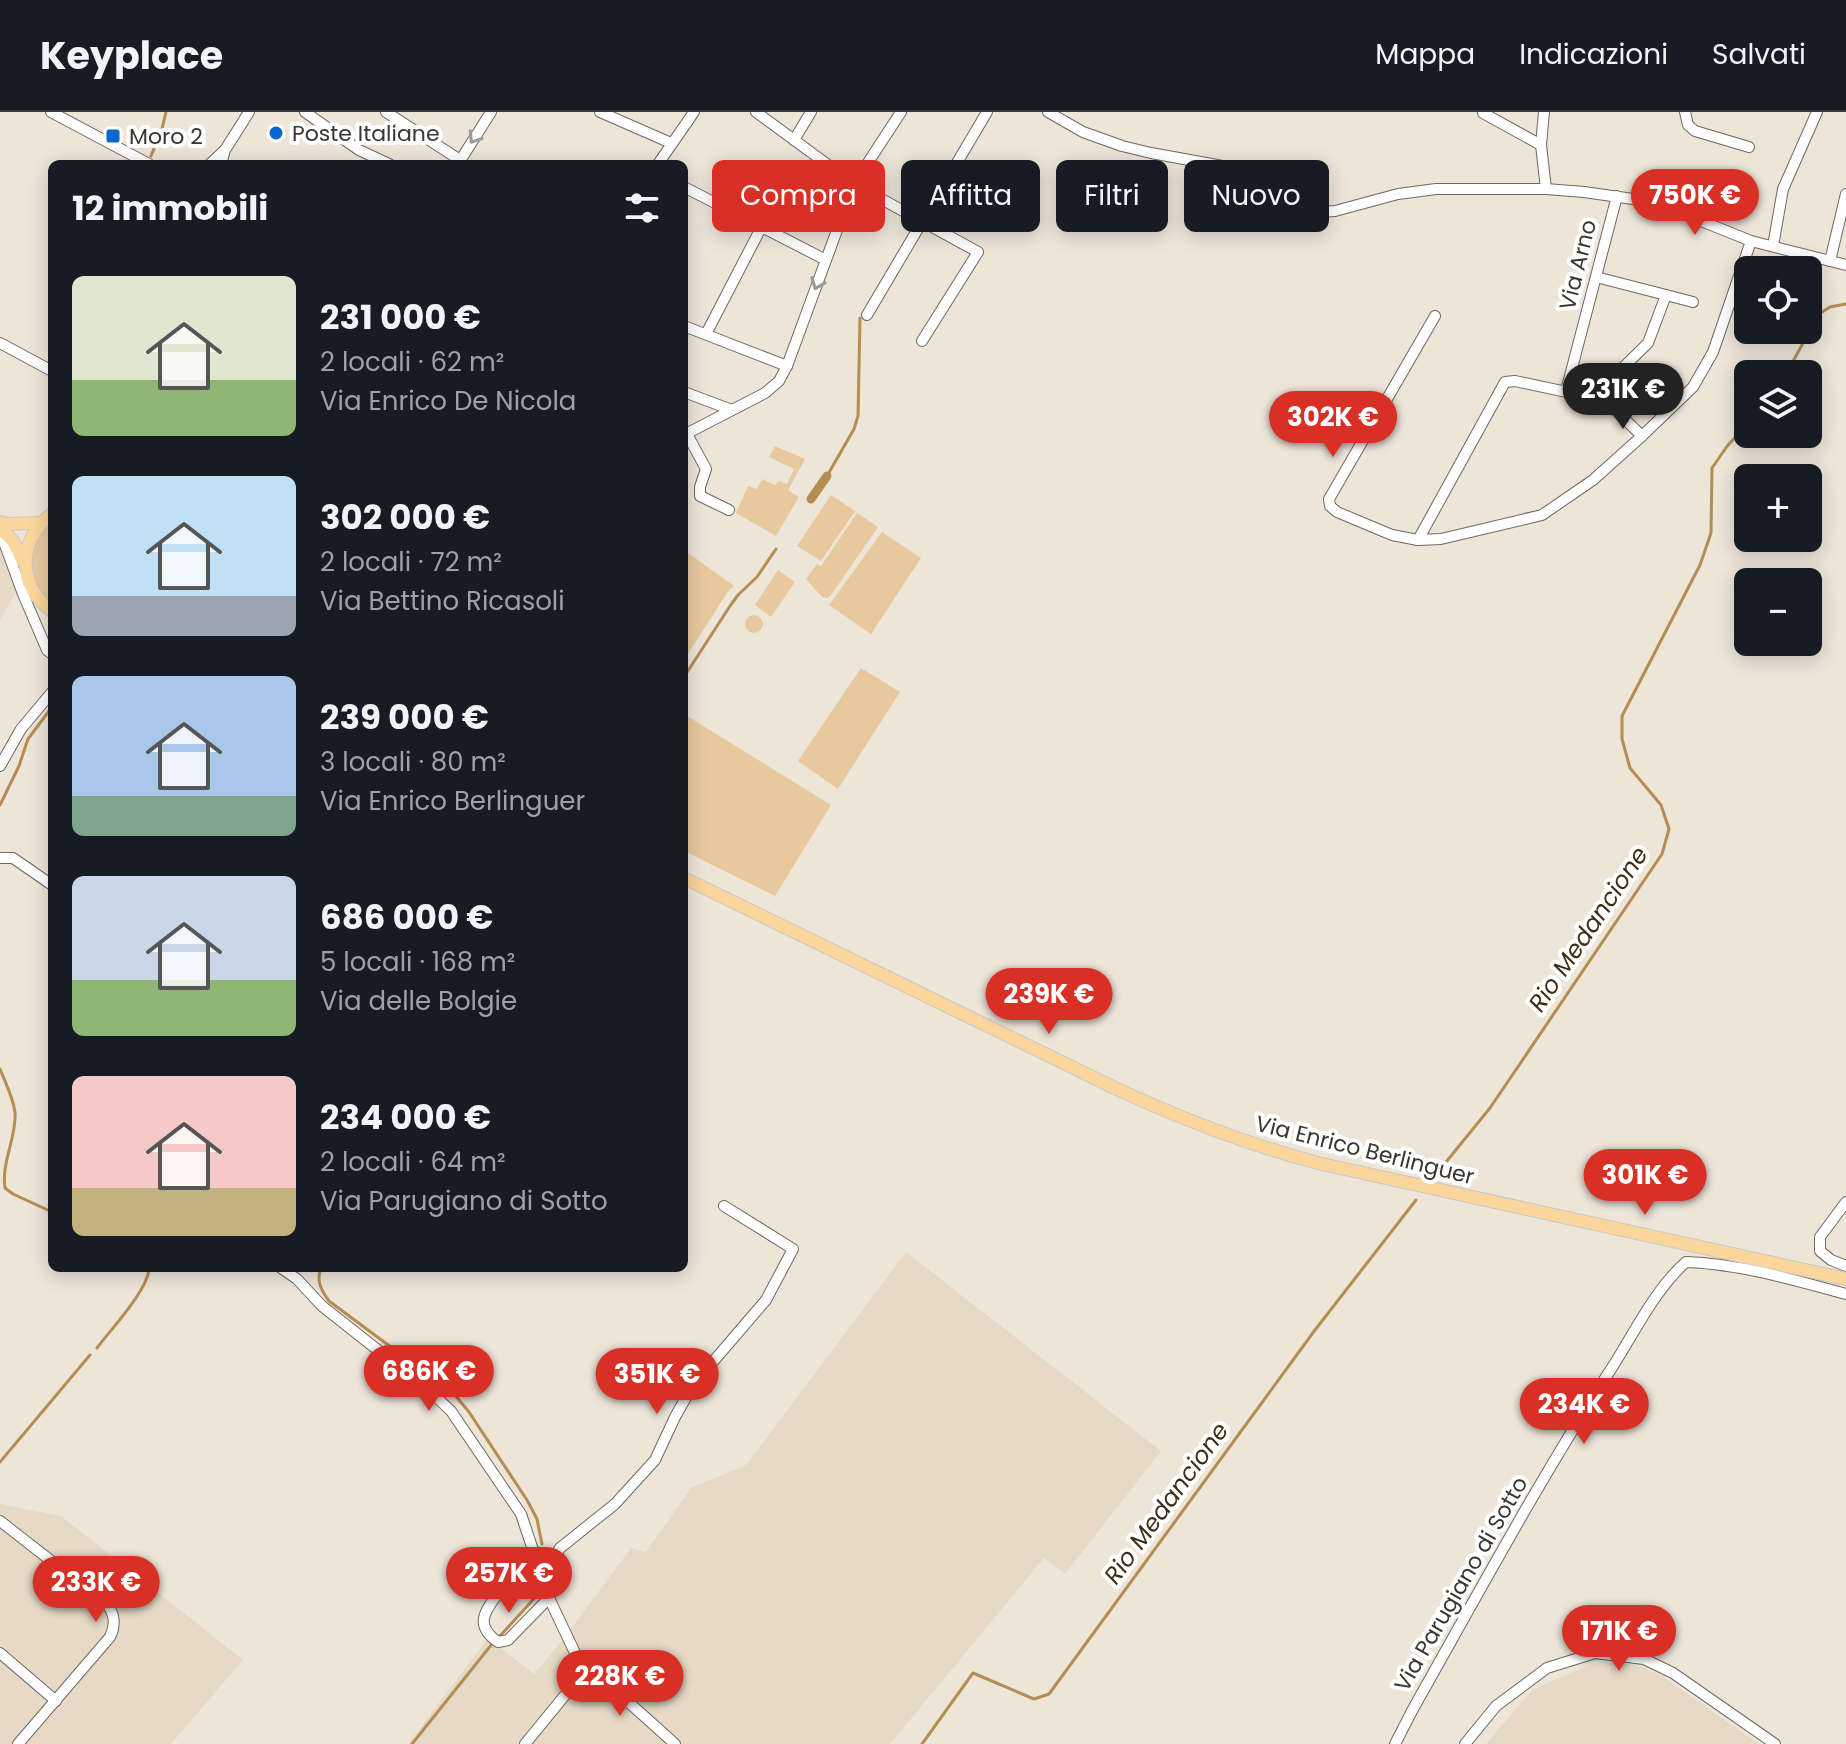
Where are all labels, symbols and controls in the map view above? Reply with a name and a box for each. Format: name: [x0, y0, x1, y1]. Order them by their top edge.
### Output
text: Keyplace: [40, 29, 223, 82]
text: Mappa: [1375, 35, 1475, 74]
text: Indicazioni: [1519, 35, 1668, 74]
text: Salvati: [1712, 35, 1806, 74]
place label: Poste Italiane: [292, 118, 440, 149]
place label: Moro 2: [129, 121, 203, 152]
marker: Poste Italiane: [267, 124, 285, 142]
marker: Moro 2: [104, 127, 122, 145]
one-way arrow: [469, 129, 484, 144]
chip: Compra: [712, 160, 885, 232]
chip: Affitta: [901, 160, 1040, 232]
chip: Filtri: [1056, 160, 1168, 232]
chip: Nuovo: [1184, 160, 1329, 232]
pin: 750K €: [1630, 169, 1760, 237]
text: 750K €: [1649, 177, 1741, 213]
text: 12 immobili: [72, 184, 268, 232]
icon: filters: [620, 186, 664, 230]
street label: Via Arno: [1552, 217, 1604, 313]
map controls: [1734, 256, 1822, 656]
button: locate: [1734, 256, 1822, 344]
one-way arrow: [810, 276, 826, 290]
text: 231 000 €: [320, 293, 481, 341]
icon: home: [136, 308, 232, 404]
text: 2 locali · 62 m²: [320, 344, 504, 380]
button: layers: [1734, 360, 1822, 448]
pin: 231K €: [1558, 363, 1688, 431]
text: 231K €: [1581, 371, 1665, 407]
text: Via Enrico De Nicola: [320, 383, 576, 419]
pin: 302K €: [1268, 391, 1398, 459]
text: 302K €: [1287, 399, 1379, 435]
button: +: [1734, 464, 1822, 552]
text: 302 000 €: [320, 493, 490, 541]
icon: home: [136, 508, 232, 604]
text: 2 locali · 72 m²: [320, 544, 502, 580]
button: −: [1734, 568, 1822, 656]
text: Via Bettino Ricasoli: [320, 583, 565, 619]
text: 239 000 €: [320, 693, 489, 741]
icon: home: [136, 708, 232, 804]
text: 3 locali · 80 m²: [320, 744, 506, 780]
text: Via Enrico Berlinguer: [320, 783, 585, 819]
water label: Rio Medancione: [1521, 840, 1656, 1018]
text: 686 000 €: [320, 893, 493, 941]
icon: home: [136, 908, 232, 1004]
text: 5 locali · 168 m²: [320, 944, 515, 980]
pin: 239K €: [984, 968, 1114, 1036]
text: 239K €: [1004, 976, 1094, 1012]
text: Via delle Bolgie: [320, 983, 517, 1019]
text: 234 000 €: [320, 1093, 491, 1141]
icon: home: [136, 1108, 232, 1204]
street label: Via Enrico Berlinguer: [1252, 1108, 1478, 1192]
text: 2 locali · 64 m²: [320, 1144, 506, 1180]
pin: 301K €: [1580, 1149, 1710, 1217]
text: 301K €: [1602, 1157, 1688, 1193]
text: Via Parugiano di Sotto: [320, 1183, 608, 1219]
pin: 686K €: [364, 1345, 494, 1413]
pin: 351K €: [592, 1348, 722, 1416]
text: 686K €: [382, 1353, 476, 1389]
text: 351K €: [614, 1356, 700, 1392]
pin: 234K €: [1519, 1378, 1649, 1446]
text: 234K €: [1538, 1386, 1630, 1422]
water label: Rio Medancione: [1096, 1415, 1236, 1591]
street label: Via Parugiano di Sotto: [1387, 1471, 1535, 1697]
pin: 257K €: [444, 1547, 574, 1615]
text: 257K €: [464, 1555, 554, 1591]
pin: 233K €: [31, 1556, 161, 1624]
text: 233K €: [51, 1564, 141, 1600]
pin: 171K €: [1554, 1605, 1684, 1673]
text: 171K €: [1580, 1613, 1658, 1649]
pin: 228K €: [555, 1650, 685, 1718]
text: 228K €: [575, 1658, 665, 1694]

